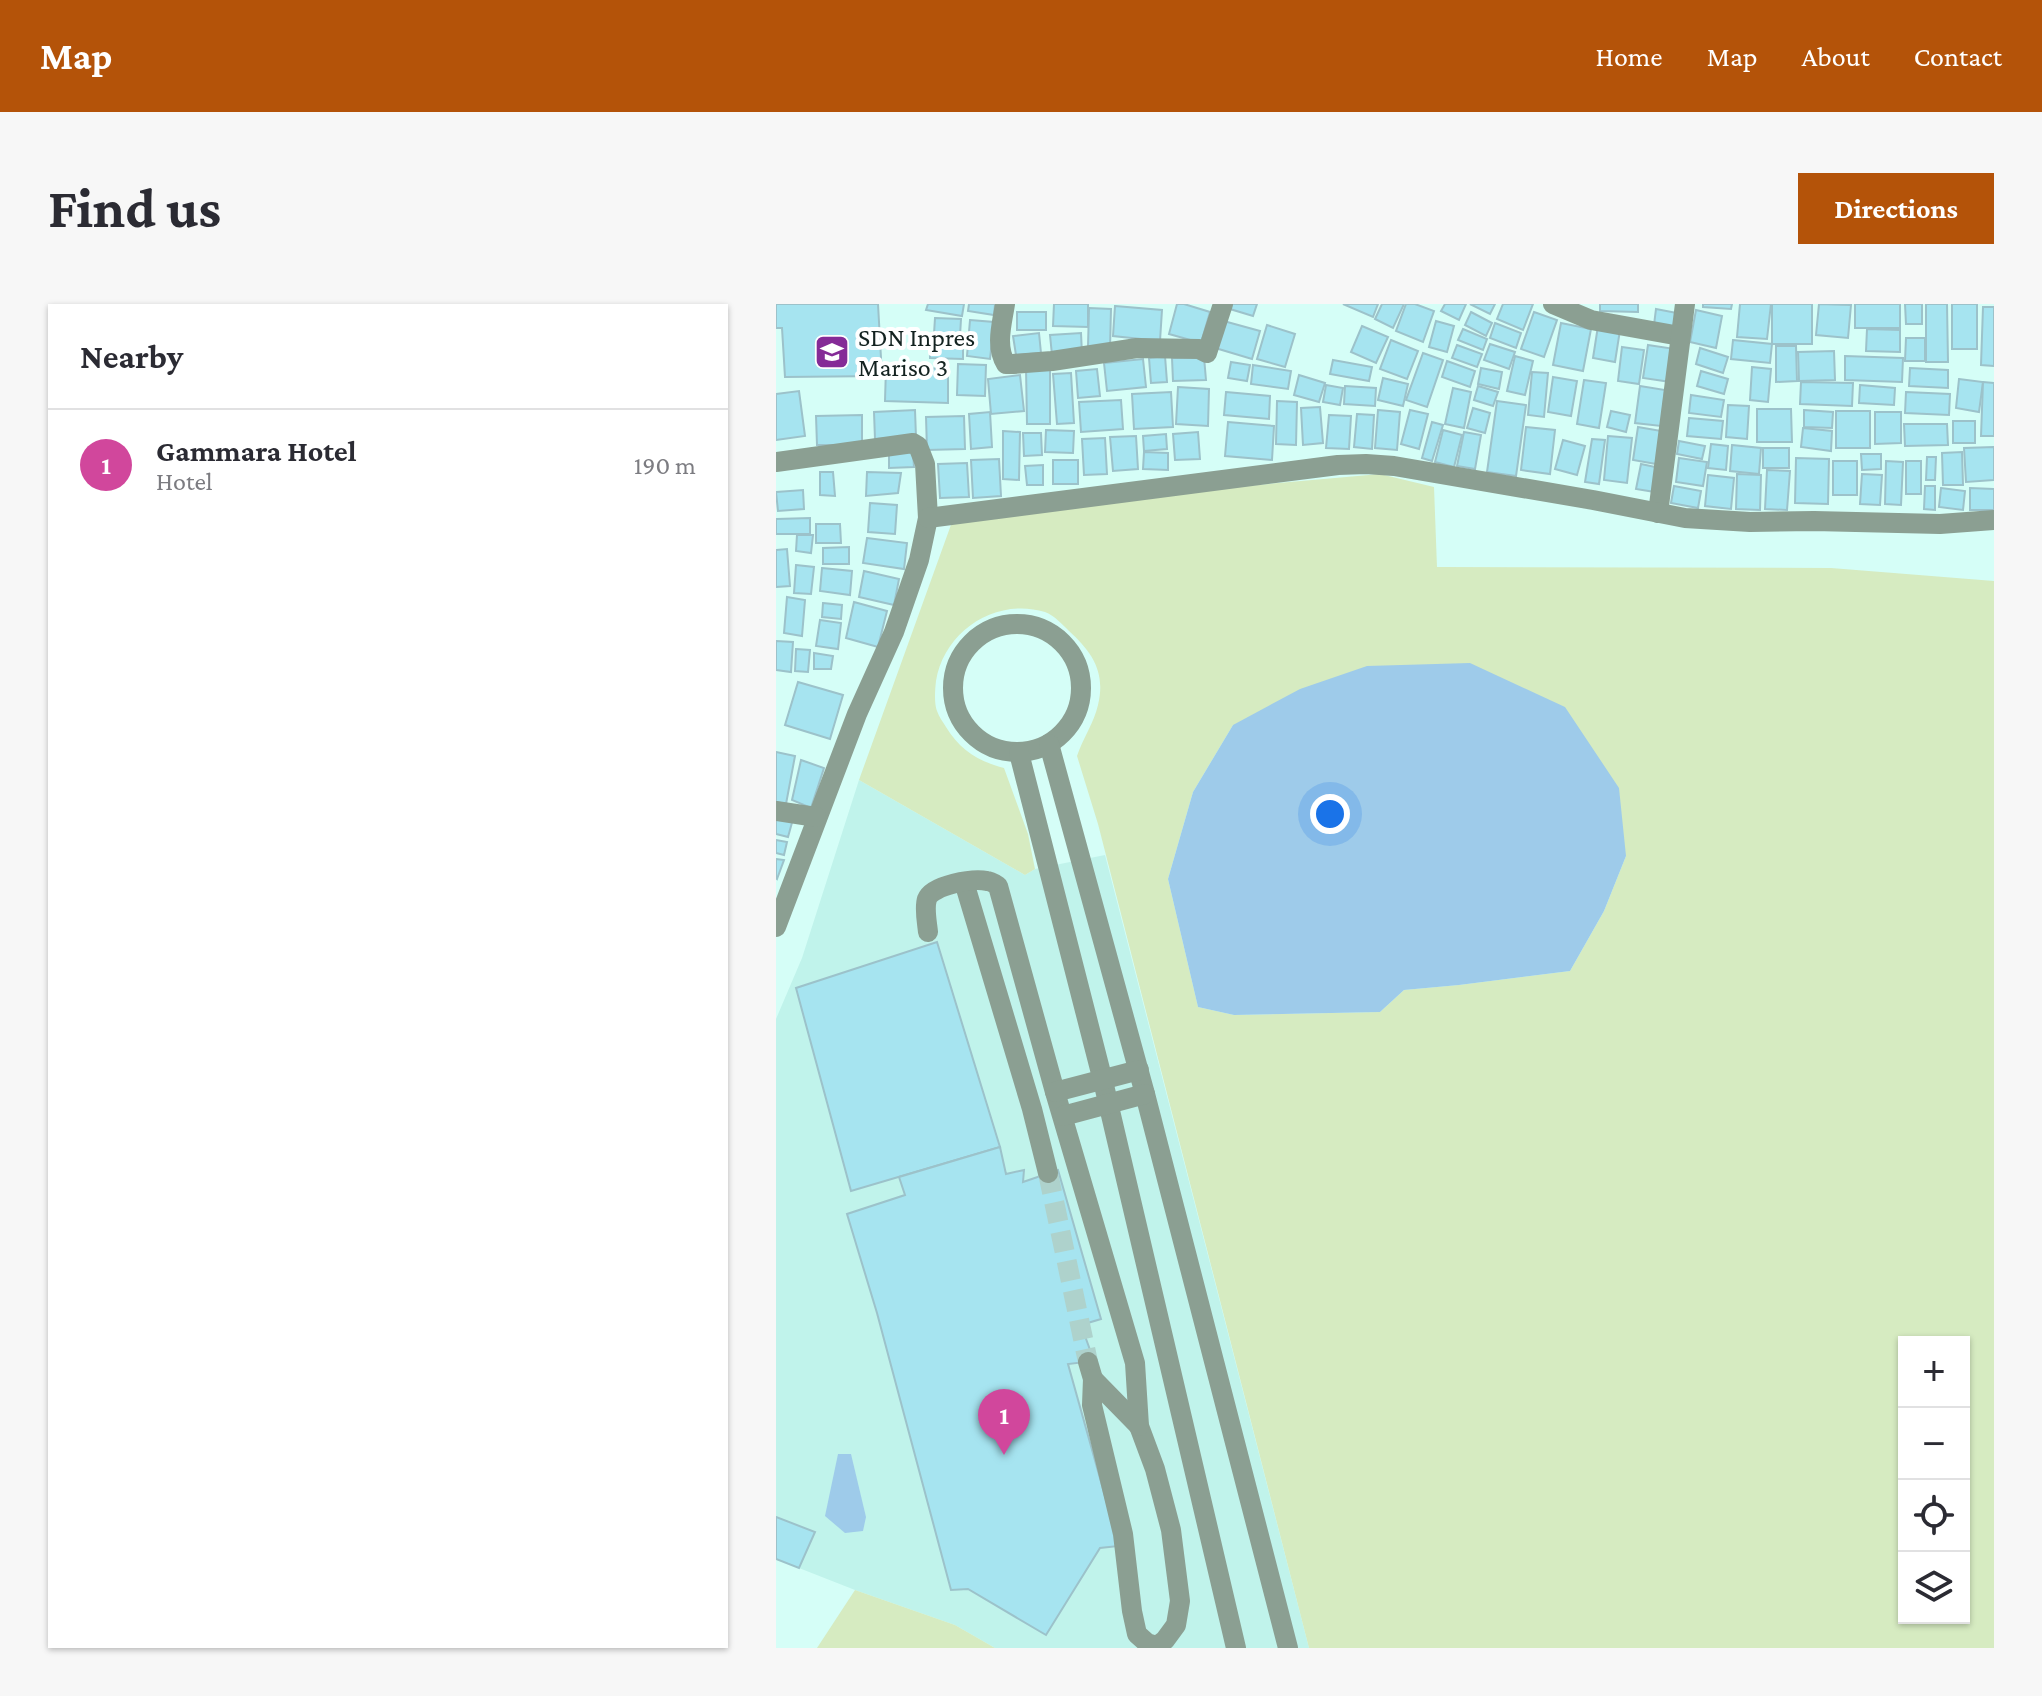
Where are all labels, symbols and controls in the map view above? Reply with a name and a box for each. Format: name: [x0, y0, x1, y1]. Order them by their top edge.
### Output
text: Map: [40, 35, 113, 77]
text: Home: [1596, 41, 1663, 72]
text: Map: [1707, 41, 1758, 72]
text: About: [1802, 41, 1870, 72]
text: Contact: [1914, 41, 2002, 72]
button: Directions: [1798, 173, 1994, 244]
text: Find us: [48, 177, 221, 239]
place label: SDN Inpres Mariso 3: [858, 323, 975, 382]
school or university icon: SDN Inpres Mariso 3: [813, 333, 851, 371]
text: Nearby: [80, 338, 183, 375]
text: Gammara Hotel: [156, 434, 357, 467]
text: 1: [101, 451, 111, 480]
text: 190 m: [634, 451, 696, 480]
text: Hotel: [156, 467, 213, 496]
your location: [1310, 794, 1350, 834]
map controls: [1898, 1336, 1970, 1624]
button: +: [1898, 1336, 1970, 1408]
pin: 1: [978, 1389, 1030, 1455]
button: −: [1898, 1408, 1970, 1480]
button: locate: [1898, 1480, 1970, 1552]
button: layers: [1898, 1552, 1970, 1624]

